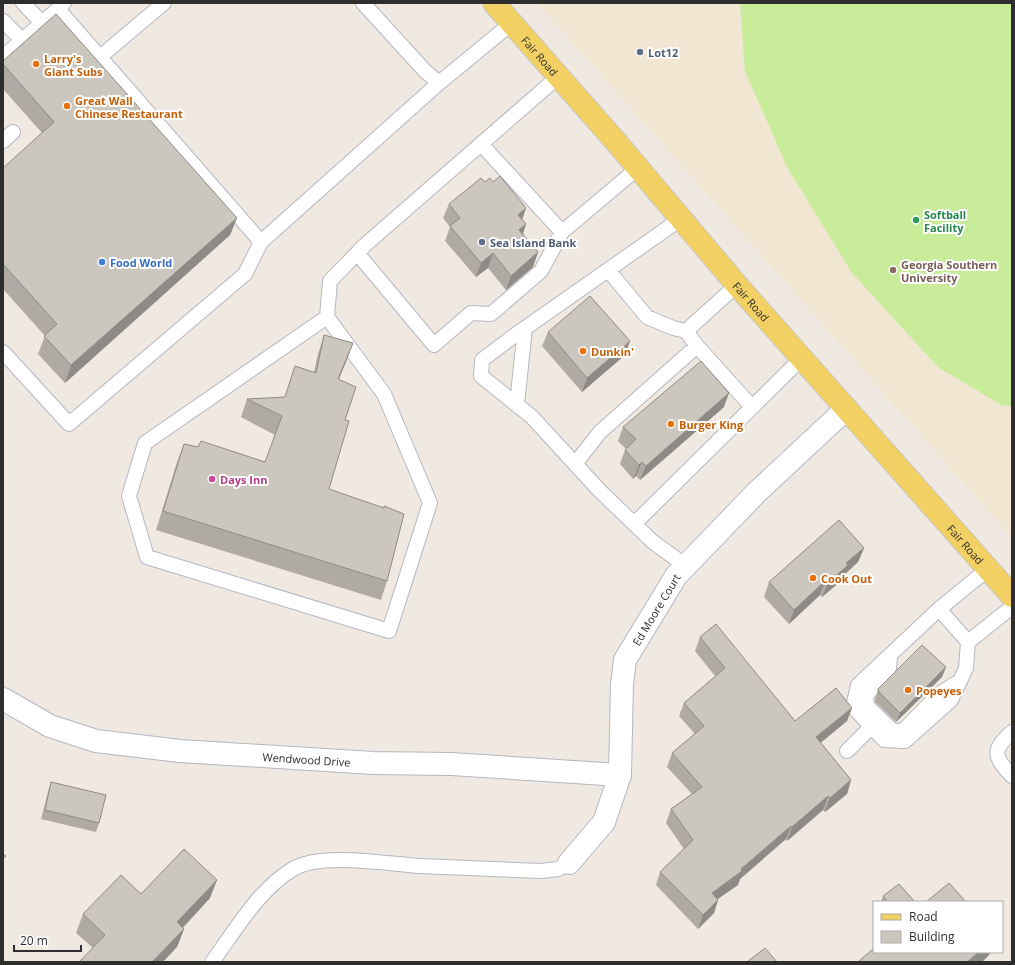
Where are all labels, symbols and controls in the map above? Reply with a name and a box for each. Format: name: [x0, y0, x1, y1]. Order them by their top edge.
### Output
street label: Fair Road: [519, 33, 562, 79]
place label: Lot12: [648, 45, 678, 60]
marker: Lot12: [635, 47, 645, 57]
place label: Larry's Giant Subs: [44, 51, 103, 79]
marker: Larry's Giant Subs: [31, 59, 41, 69]
place label: Great Wall Chinese Restaurant: [75, 93, 183, 121]
marker: Great Wall Chinese Restaurant: [62, 101, 72, 111]
place label: Softball Facility: [924, 207, 966, 235]
marker: Softball Facility: [911, 215, 921, 225]
place label: Sea Island Bank: [490, 235, 576, 250]
marker: Sea Island Bank: [477, 237, 487, 247]
place label: Food World: [110, 255, 172, 270]
marker: Food World: [97, 257, 107, 267]
place label: Georgia Southern University: [901, 257, 997, 285]
marker: Georgia Southern University: [888, 265, 898, 275]
street label: Fair Road: [730, 278, 773, 324]
place label: Dunkin': [591, 344, 634, 359]
marker: Dunkin': [578, 346, 588, 356]
place label: Burger King: [679, 417, 744, 432]
marker: Burger King: [666, 419, 676, 429]
place label: Days Inn: [220, 472, 267, 487]
marker: Days Inn: [207, 474, 217, 484]
street label: Fair Road: [944, 521, 988, 567]
street label: Ed Moore Court: [628, 571, 683, 648]
place label: Cook Out: [821, 571, 872, 586]
marker: Cook Out: [808, 573, 818, 583]
place label: Popeyes: [916, 683, 962, 698]
marker: Popeyes: [903, 685, 913, 695]
street label: Wendwood Drive: [262, 749, 351, 769]
legend: [873, 901, 1003, 953]
text: Road: [909, 908, 938, 925]
scale bar: [14, 927, 81, 953]
text: Building: [909, 928, 955, 945]
text: 20 m: [20, 932, 48, 949]

